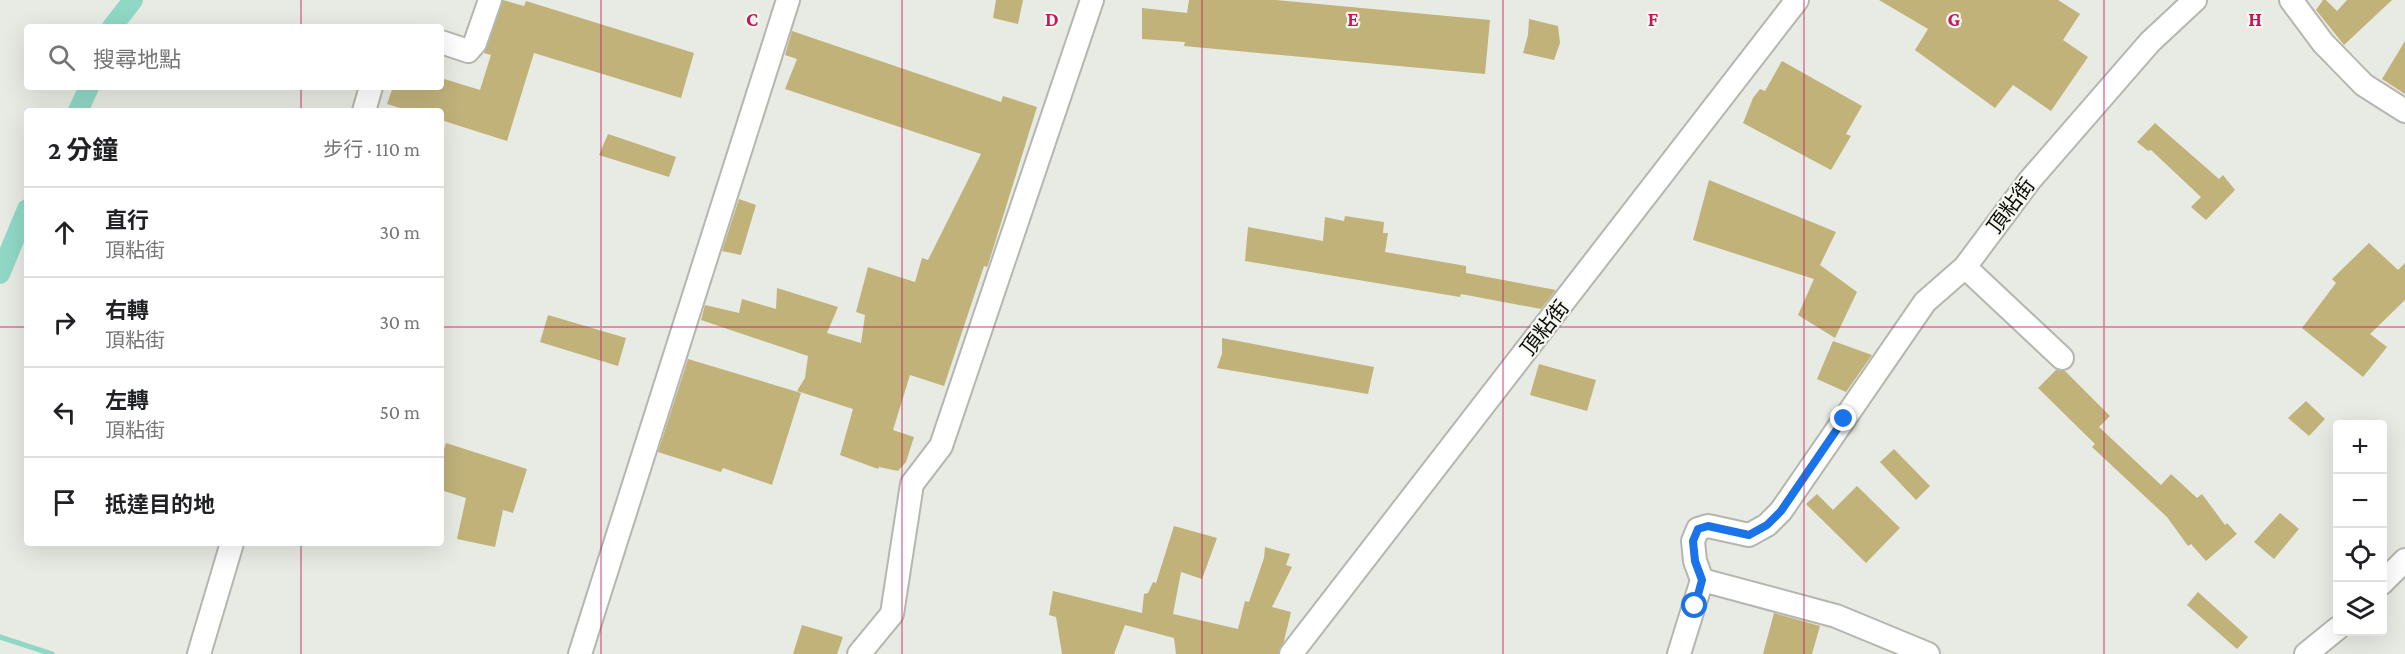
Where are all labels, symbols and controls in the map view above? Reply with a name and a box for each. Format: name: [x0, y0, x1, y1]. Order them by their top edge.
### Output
text: C: [746, 8, 758, 30]
text: D: [1045, 8, 1059, 30]
text: E: [1347, 8, 1359, 30]
text: F: [1648, 8, 1659, 30]
text: G: [1948, 8, 1961, 30]
text: H: [2248, 8, 2262, 30]
search box: [24, 24, 444, 90]
icon: search: [45, 41, 78, 74]
text: 搜尋地點: [93, 47, 181, 72]
text: 2 分鐘: [48, 136, 118, 165]
text: 步行 · 110 m: [323, 138, 420, 160]
street label: 頂粘街: [1982, 174, 2040, 238]
text: 直行: [105, 208, 149, 233]
icon: ahead: [48, 216, 81, 249]
text: 30 m: [379, 221, 420, 243]
text: 頂粘街: [105, 239, 165, 261]
street label: 頂粘街: [1516, 296, 1574, 360]
text: 右轉: [105, 298, 149, 323]
icon: right: [48, 306, 81, 339]
text: 30 m: [379, 311, 420, 333]
text: 頂粘街: [105, 329, 165, 351]
text: 左轉: [105, 388, 149, 413]
icon: left: [48, 396, 81, 429]
text: 50 m: [379, 401, 420, 423]
route end: [1830, 405, 1856, 431]
text: 頂粘街: [105, 419, 165, 441]
map controls: [2333, 420, 2387, 636]
button: +: [2333, 420, 2387, 474]
button: −: [2333, 474, 2387, 528]
icon: arrive: [48, 486, 81, 519]
text: 抵達目的地: [105, 492, 215, 517]
button: locate: [2333, 528, 2387, 582]
button: layers: [2333, 582, 2387, 636]
route start: [1681, 592, 1707, 618]

